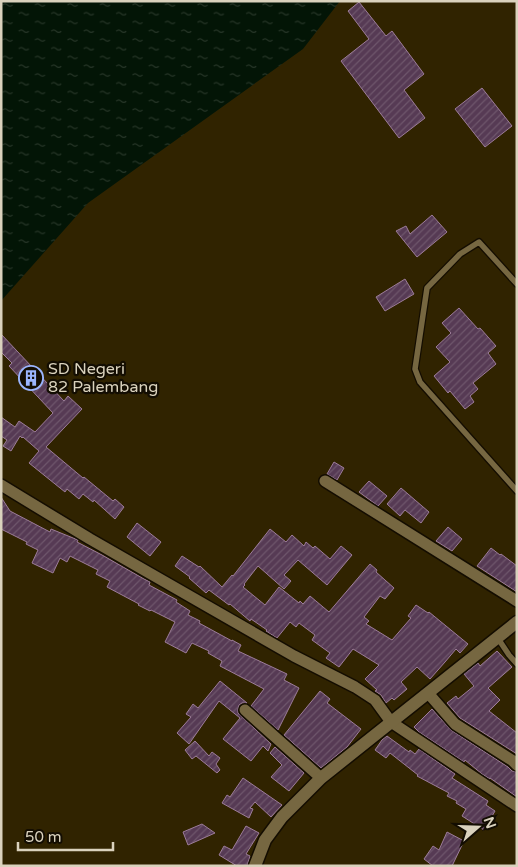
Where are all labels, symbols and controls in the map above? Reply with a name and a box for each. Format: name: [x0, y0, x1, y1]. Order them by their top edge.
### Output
place label: SD Negeri 82 Palembang: [48, 359, 158, 397]
building icon: SD Negeri 82 Palembang: [18, 365, 44, 391]
north arrow: [453, 802, 503, 852]
text: N: [480, 815, 500, 831]
scale bar: [18, 820, 112, 852]
text: 50 m: [25, 828, 62, 846]

